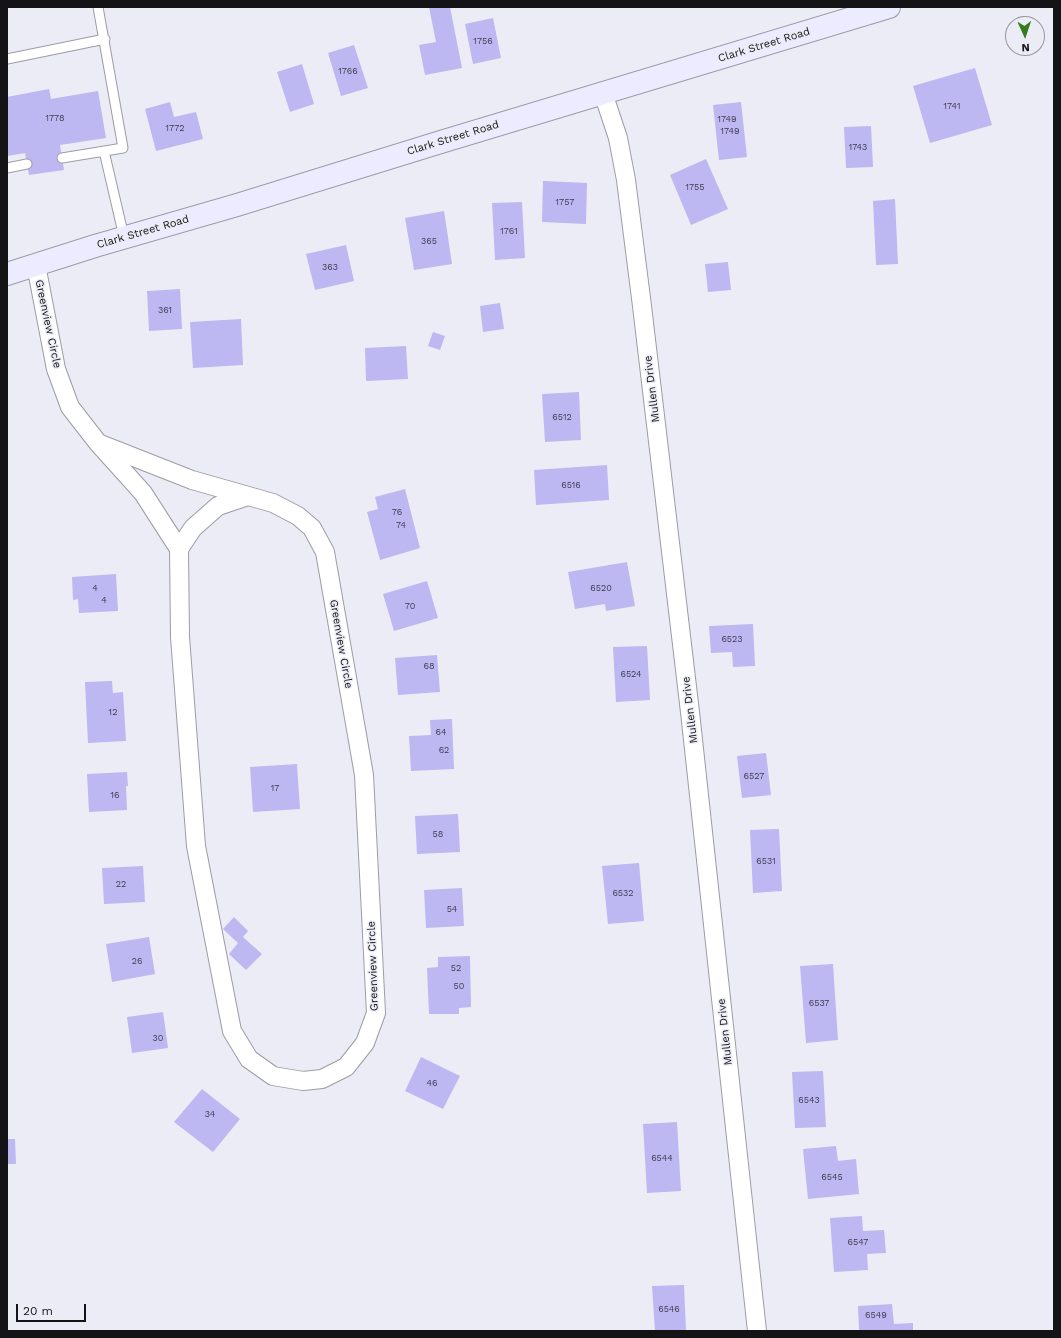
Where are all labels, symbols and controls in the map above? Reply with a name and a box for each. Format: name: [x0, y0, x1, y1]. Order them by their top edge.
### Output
north arrow: [1005, 16, 1045, 56]
street label: Clark Street Road: [716, 25, 812, 65]
house number: 1756: [473, 36, 493, 46]
text: N: [1021, 41, 1030, 54]
house number: 1766: [338, 66, 358, 76]
house number: 1741: [944, 101, 960, 111]
house number: 1778: [46, 113, 64, 123]
house number: 1749: [717, 114, 737, 124]
street label: Clark Street Road: [405, 118, 501, 158]
house number: 1772: [166, 123, 184, 133]
house number: 1749: [720, 126, 740, 136]
house number: 1743: [849, 142, 867, 152]
house number: 1755: [685, 182, 705, 192]
house number: 1757: [556, 197, 574, 207]
street label: Clark Street Road: [95, 213, 191, 251]
house number: 1761: [500, 226, 518, 236]
house number: 365: [421, 236, 437, 246]
house number: 363: [322, 262, 338, 272]
street label: Greenview Circle: [32, 279, 64, 369]
house number: 361: [158, 305, 172, 315]
street label: Mullen Drive: [641, 355, 663, 423]
house number: 6512: [552, 412, 572, 422]
house number: 6516: [561, 480, 581, 490]
house number: 76: [392, 507, 402, 517]
house number: 74: [396, 520, 406, 530]
house number: 4: [92, 583, 98, 593]
house number: 6520: [590, 583, 612, 593]
house number: 4: [101, 595, 107, 605]
street label: Greenview Circle: [327, 598, 355, 690]
house number: 70: [405, 601, 415, 611]
house number: 6523: [721, 634, 743, 644]
house number: 68: [423, 661, 435, 671]
house number: 6524: [620, 669, 642, 679]
street label: Mullen Drive: [679, 676, 701, 744]
house number: 12: [109, 707, 117, 717]
house number: 64: [436, 727, 446, 737]
house number: 62: [439, 745, 449, 755]
house number: 6527: [744, 771, 764, 781]
house number: 17: [271, 783, 279, 793]
house number: 16: [111, 790, 119, 800]
house number: 58: [433, 829, 443, 839]
house number: 6531: [756, 856, 776, 866]
house number: 22: [116, 879, 126, 889]
house number: 6532: [612, 888, 634, 898]
house number: 54: [447, 904, 457, 914]
street label: Greenview Circle: [365, 921, 381, 1011]
house number: 26: [132, 956, 142, 966]
house number: 52: [451, 963, 461, 973]
house number: 50: [454, 981, 464, 991]
street label: Mullen Drive: [715, 998, 735, 1066]
house number: 6537: [809, 998, 829, 1008]
house number: 30: [153, 1033, 163, 1043]
house number: 46: [427, 1078, 437, 1088]
house number: 6543: [798, 1095, 820, 1105]
house number: 34: [205, 1109, 215, 1119]
house number: 6544: [651, 1153, 673, 1163]
house number: 6545: [821, 1172, 843, 1182]
house number: 6547: [848, 1237, 868, 1247]
scale bar: [18, 1296, 88, 1322]
text: 20 m: [23, 1304, 53, 1318]
house number: 6546: [658, 1304, 680, 1314]
house number: 6549: [865, 1310, 887, 1320]

